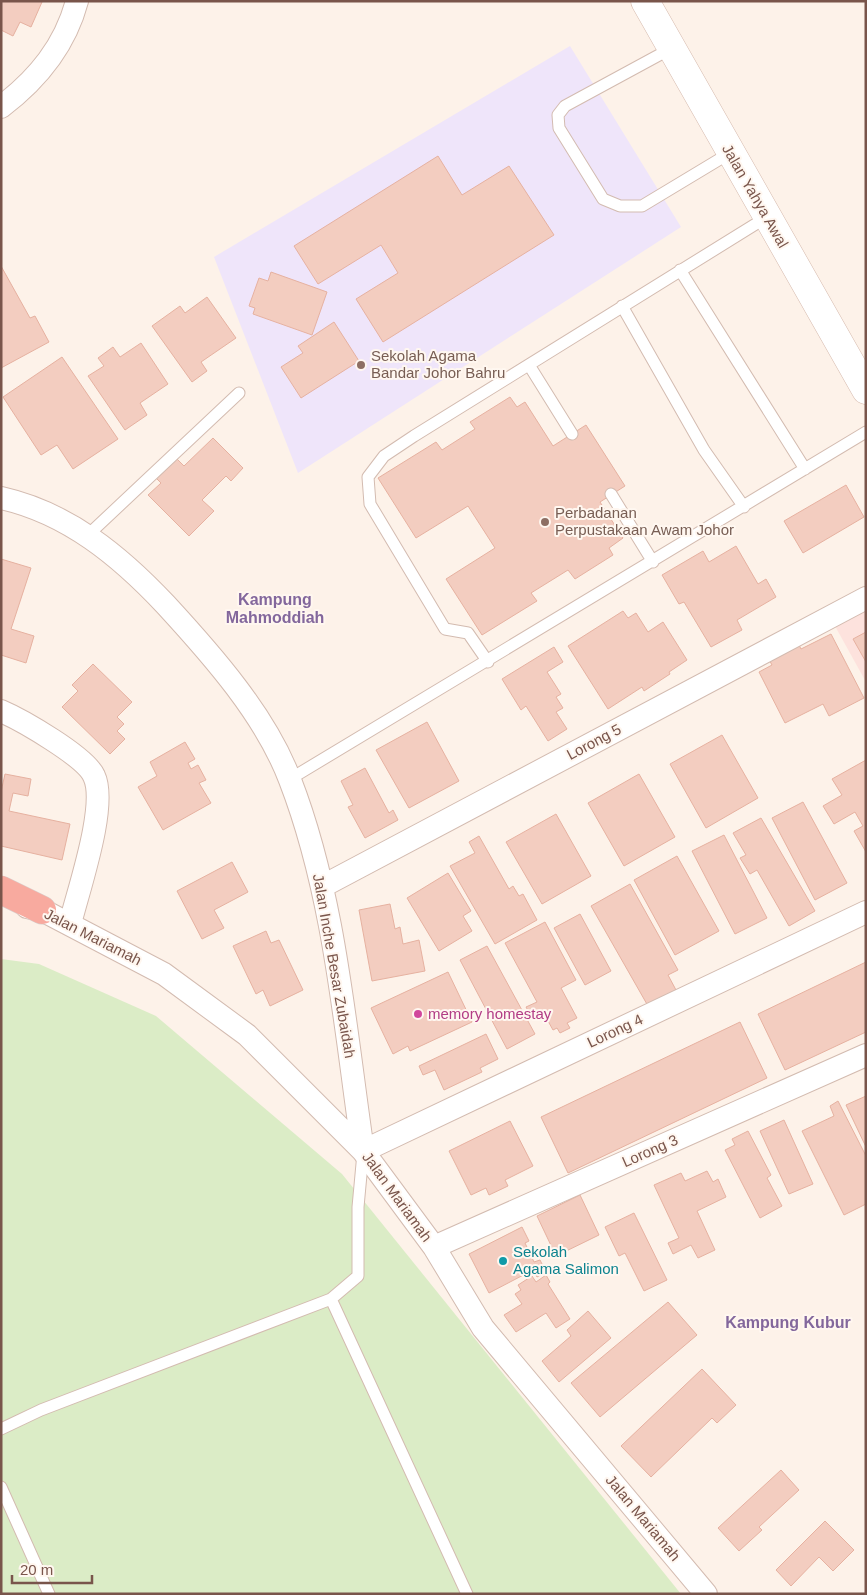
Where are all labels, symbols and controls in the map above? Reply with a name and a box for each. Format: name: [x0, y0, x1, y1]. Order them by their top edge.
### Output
street label: Jalan Yahya Awal: [719, 141, 792, 251]
place label: Sekolah Agama Bandar Johor Bahru: [371, 347, 505, 381]
marker: Sekolah Agama Bandar Johor Bahru: [355, 359, 367, 371]
place label: Perbadanan Perpustakaan Awam Johor: [555, 504, 734, 538]
marker: Perbadanan Perpustakaan Awam Johor: [539, 516, 551, 528]
district label: Kampung Mahmoddiah: [226, 591, 324, 626]
street label: Lorong 5: [564, 720, 624, 763]
street label: Jalan Inche Besar Zubaidah: [310, 872, 359, 1059]
street label: Jalan Mariamah: [42, 905, 145, 968]
place label: memory homestay: [428, 1005, 552, 1022]
marker: memory homestay: [412, 1008, 424, 1020]
street label: Lorong 4: [584, 1010, 645, 1051]
street label: Lorong 3: [619, 1131, 680, 1170]
street label: Jalan Mariamah: [359, 1149, 436, 1245]
place label: Sekolah Agama Salimon: [513, 1243, 619, 1277]
marker: Sekolah Agama Salimon: [497, 1255, 509, 1267]
district label: Kampung Kubur: [725, 1314, 851, 1331]
street label: Jalan Mariamah: [603, 1471, 684, 1564]
scale bar: [12, 1552, 92, 1584]
text: 20 m: [20, 1561, 53, 1578]

